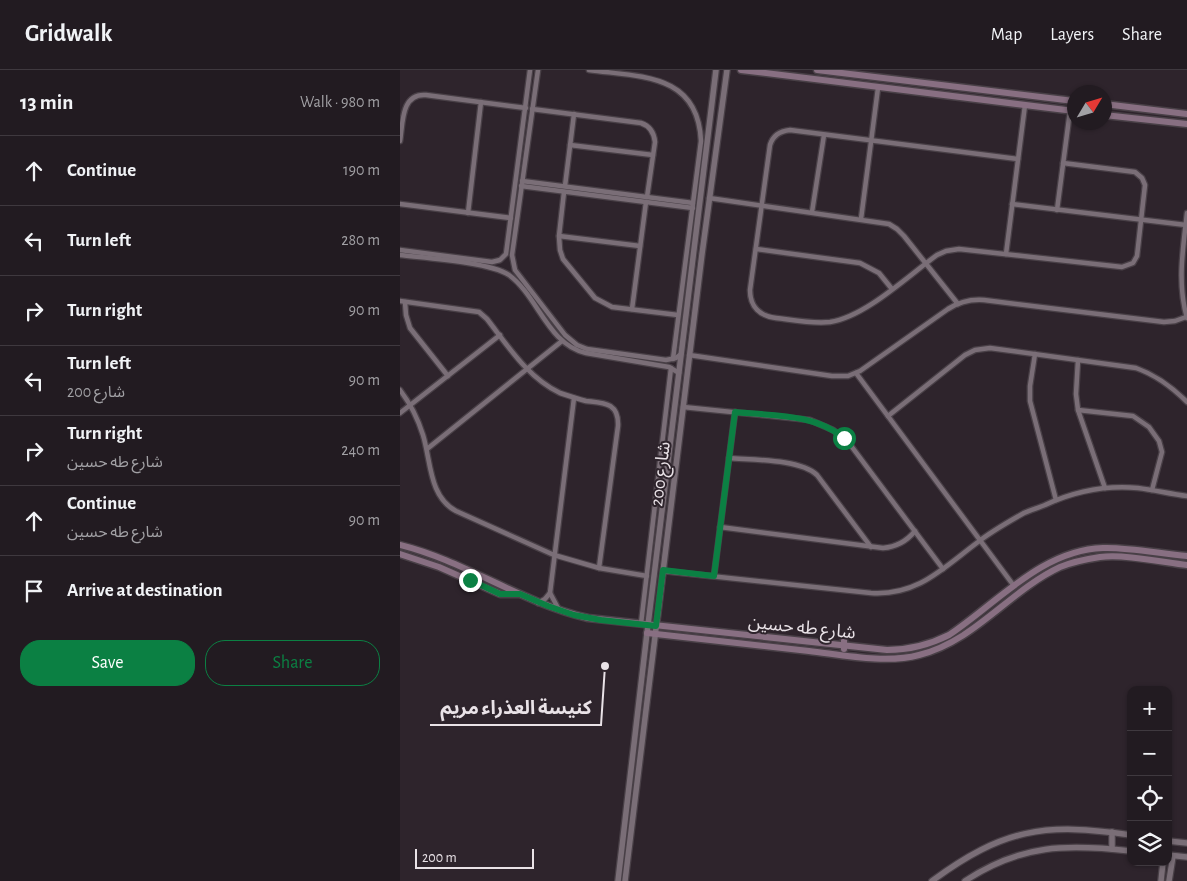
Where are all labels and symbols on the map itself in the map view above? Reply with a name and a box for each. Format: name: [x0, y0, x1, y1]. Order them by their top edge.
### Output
north arrow: [1067, 85, 1112, 130]
route start: [833, 427, 856, 450]
street label: شارع 200: [648, 441, 678, 508]
route end: [459, 569, 482, 592]
street label: شارع طه حسين: [747, 613, 856, 647]
callout: كنيسة العذراء مريم: [430, 691, 601, 725]
text: كنيسة العذراء مريم: [440, 698, 592, 722]
scale bar: [415, 846, 534, 869]

